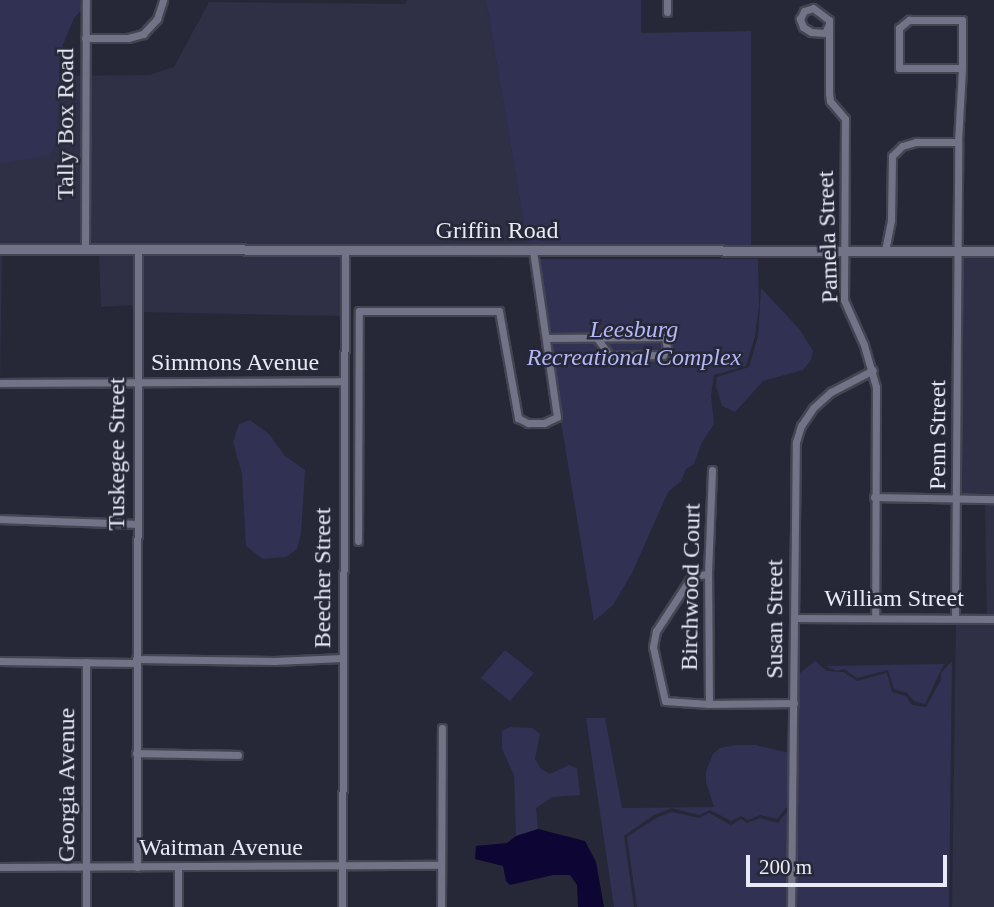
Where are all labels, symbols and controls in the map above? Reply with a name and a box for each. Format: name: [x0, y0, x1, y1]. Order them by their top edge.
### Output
street label: Tally Box Road: [52, 48, 80, 200]
street label: Pamela Street: [811, 170, 845, 304]
street label: Griffin Road: [436, 217, 558, 245]
park label: Leesburg Recreational Complex: [527, 316, 741, 372]
street label: Simmons Avenue: [150, 349, 320, 377]
street label: Tuskegee Street: [103, 377, 131, 531]
street label: Penn Street: [924, 380, 952, 490]
street label: Birchwood Court: [675, 503, 707, 671]
street label: Beecher Street: [309, 508, 337, 648]
street label: Susan Street: [761, 559, 789, 679]
street label: William Street: [824, 585, 964, 613]
street label: Georgia Avenue: [53, 707, 81, 863]
street label: Waitman Avenue: [139, 834, 303, 862]
scale bar: [749, 841, 950, 885]
text: 200 m: [759, 855, 812, 879]

